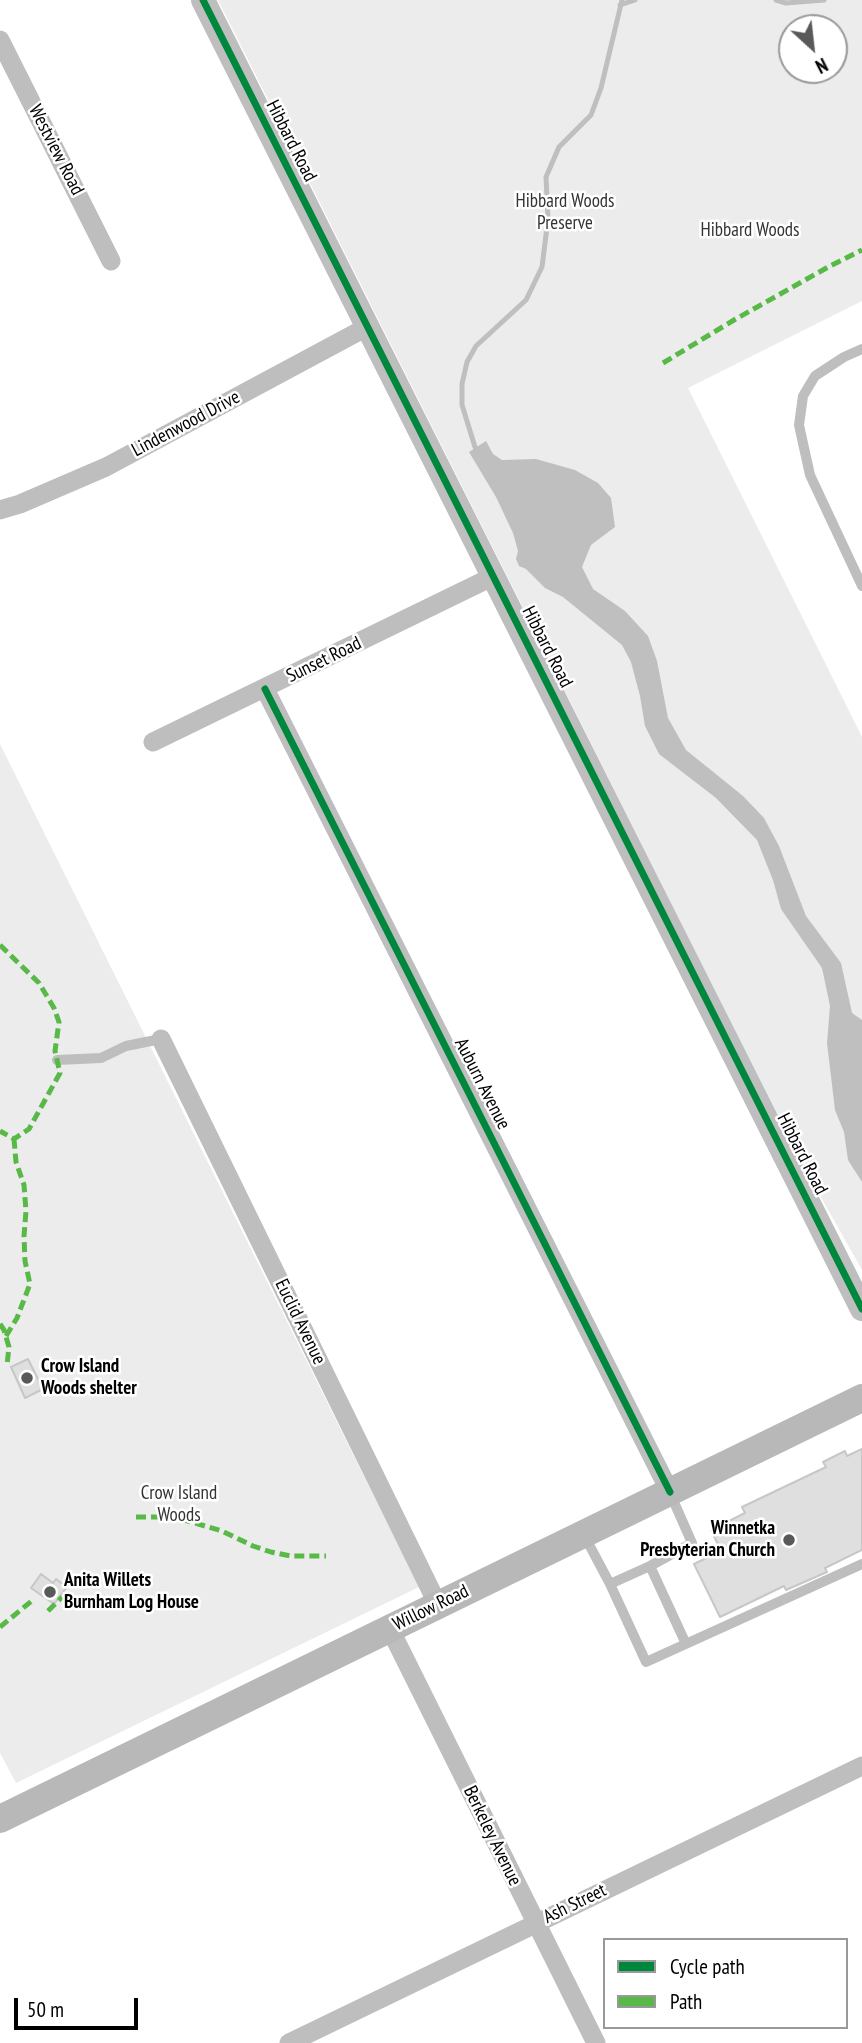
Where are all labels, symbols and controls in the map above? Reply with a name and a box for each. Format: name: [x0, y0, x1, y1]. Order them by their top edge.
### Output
north arrow: [778, 14, 848, 84]
text: N: [812, 53, 832, 79]
street label: Hibbard Road: [261, 96, 321, 186]
street label: Westview Road: [24, 101, 88, 199]
park label: Hibbard Woods Preserve: [515, 191, 615, 235]
park label: Hibbard Woods: [700, 220, 800, 242]
street label: Lindenwood Drive: [128, 386, 244, 462]
street label: Hibbard Road: [517, 602, 577, 692]
street label: Sunset Road: [283, 632, 365, 688]
street label: Auburn Avenue: [449, 1035, 515, 1133]
street label: Hibbard Road: [772, 1109, 832, 1199]
street label: Euclid Avenue: [270, 1276, 330, 1368]
place label: Crow Island Woods shelter: [41, 1356, 137, 1400]
marker: Crow Island Woods shelter: [19, 1370, 35, 1386]
park label: Crow Island Woods: [141, 1483, 217, 1527]
place label: Winnetka Presbyterian Church: [640, 1518, 775, 1562]
marker: Winnetka Presbyterian Church: [781, 1532, 797, 1548]
place label: Anita Willets Burnham Log House: [64, 1570, 199, 1614]
street label: Willow Road: [389, 1580, 473, 1636]
marker: Anita Willets Burnham Log House: [42, 1584, 58, 1600]
street label: Berkeley Avenue: [458, 1782, 526, 1890]
street label: Ash Street: [540, 1879, 610, 1929]
legend: [603, 1938, 848, 2029]
text: Cycle path: [670, 1953, 745, 1980]
scale bar: [18, 1983, 142, 2027]
text: Path: [670, 1988, 702, 2015]
text: 50 m: [27, 1996, 64, 2023]

